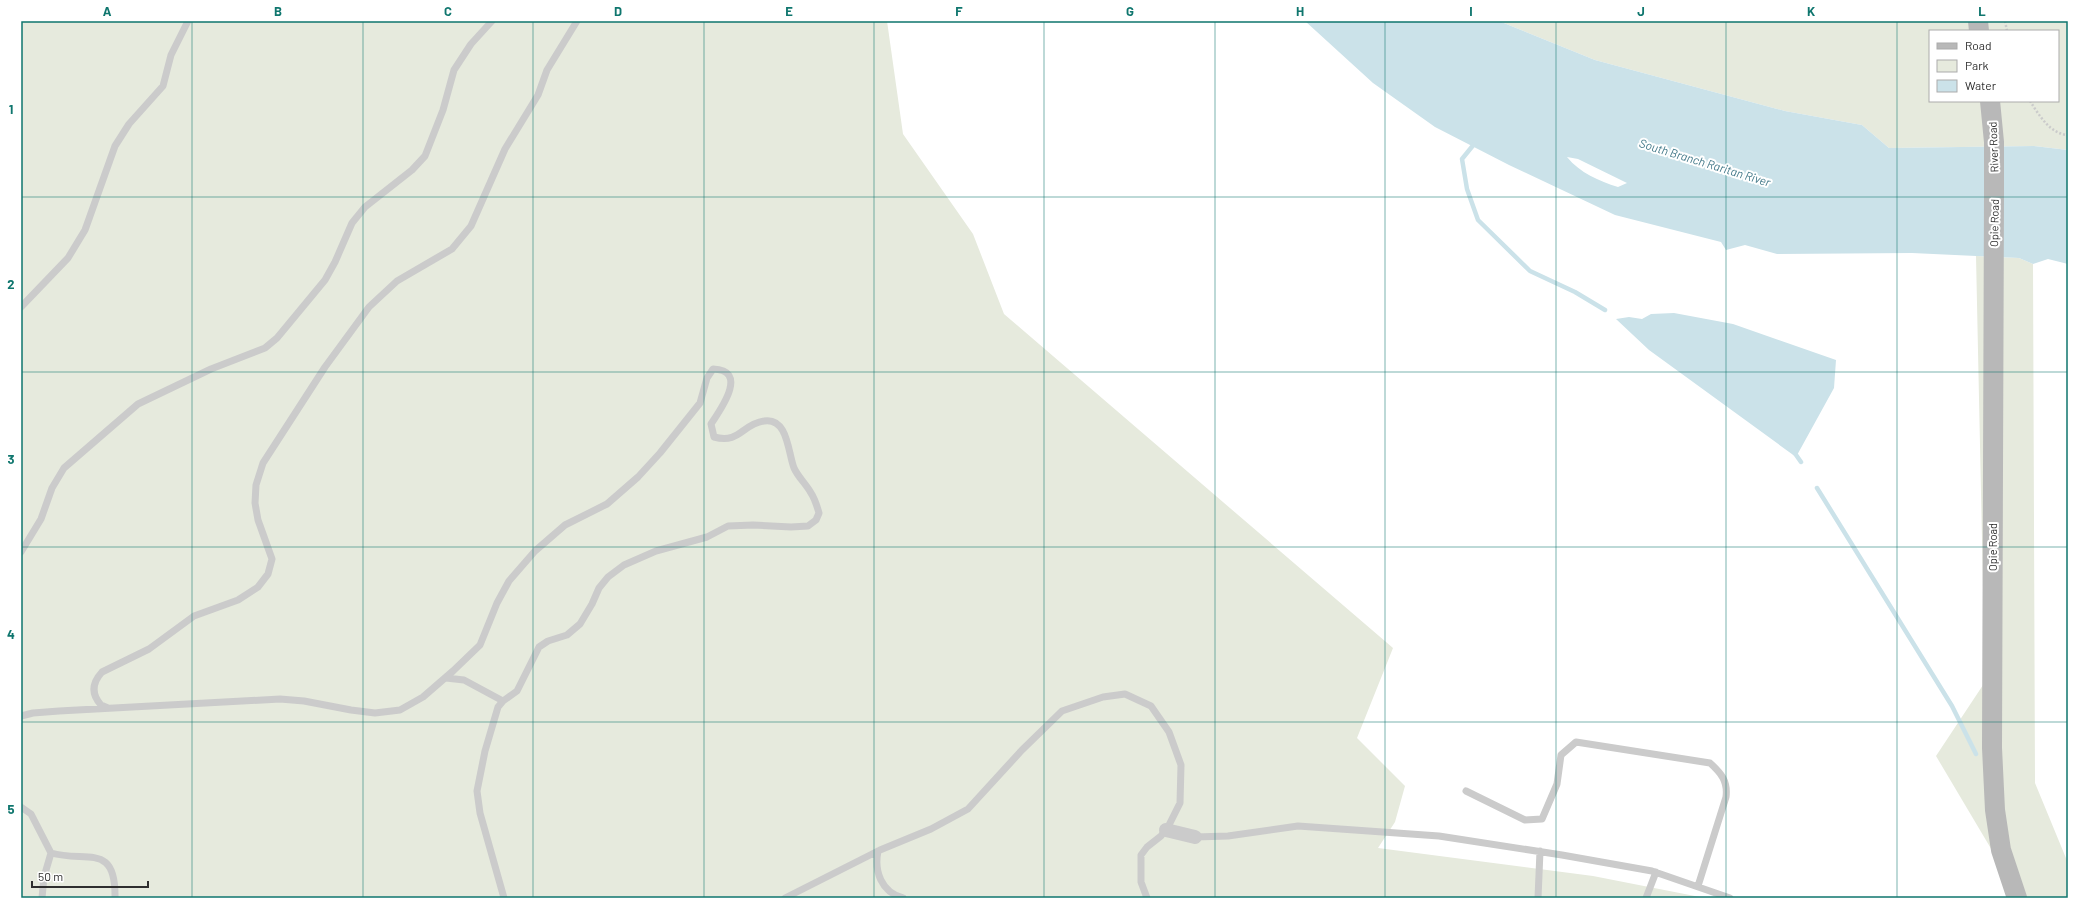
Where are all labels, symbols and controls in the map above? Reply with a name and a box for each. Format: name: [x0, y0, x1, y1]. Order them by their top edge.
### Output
text: A: [103, 3, 112, 19]
text: B: [274, 3, 282, 19]
text: C: [444, 3, 452, 19]
text: D: [614, 3, 622, 19]
text: E: [785, 3, 793, 19]
text: F: [955, 3, 963, 19]
text: G: [1126, 3, 1134, 19]
text: H: [1296, 3, 1304, 19]
text: I: [1469, 3, 1473, 19]
text: J: [1637, 3, 1645, 19]
text: K: [1807, 3, 1815, 19]
text: L: [1978, 3, 1986, 19]
legend: [1929, 30, 2059, 102]
text: Road: [1965, 38, 1992, 52]
text: Park: [1965, 58, 1989, 72]
text: Water: [1965, 78, 1997, 92]
text: 1: [9, 101, 13, 117]
street label: River Road: [1986, 121, 2000, 173]
water label: South Branch Raritan River: [1638, 135, 1773, 189]
street label: Opie Road: [1987, 199, 2001, 247]
text: 2: [7, 276, 15, 292]
text: 3: [7, 451, 15, 467]
street label: Opie Road: [1986, 523, 1999, 571]
text: 4: [7, 626, 15, 642]
text: 5: [7, 801, 15, 817]
scale bar: [32, 863, 148, 889]
text: 50 m: [38, 869, 63, 883]

